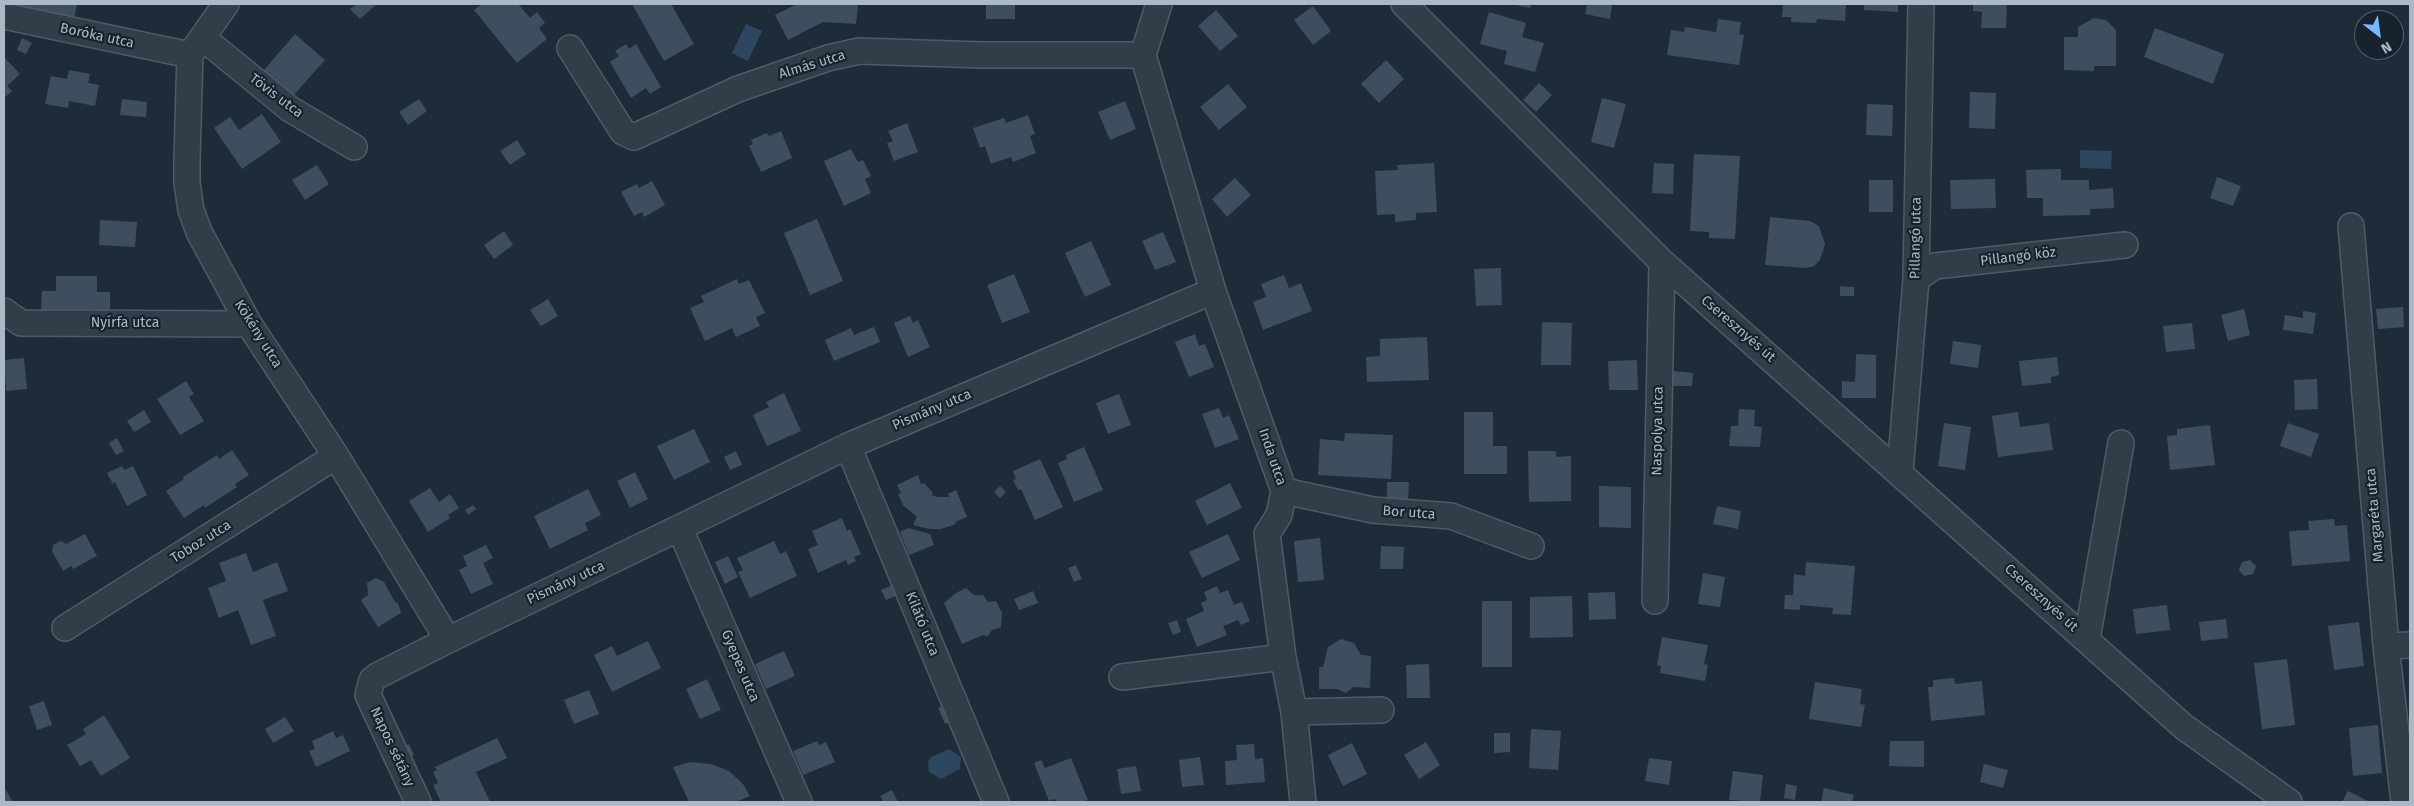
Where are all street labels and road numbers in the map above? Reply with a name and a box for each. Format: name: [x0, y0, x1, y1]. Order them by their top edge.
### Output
street label: Boróka utca: [58, 20, 136, 52]
street label: Almás utca: [777, 47, 847, 83]
street label: Tövis utca: [246, 70, 306, 122]
street label: Pillangó utca: [1907, 197, 1925, 279]
street label: Pillangó köz: [1979, 244, 2057, 270]
street label: Cseresznyés út: [1697, 292, 1779, 366]
street label: Kökény utca: [231, 297, 285, 371]
street label: Nyírfa utca: [91, 315, 159, 331]
street label: Pismány utca: [890, 386, 974, 434]
street label: Naspolya utca: [1649, 386, 1667, 476]
street label: Inda utca: [1254, 426, 1290, 488]
street label: Margaréta utca: [2363, 467, 2387, 563]
street label: Bor utca: [1382, 503, 1436, 523]
street label: Toboz utca: [168, 517, 234, 567]
street label: Pismány utca: [524, 558, 608, 608]
street label: Cseresznyés út: [2001, 561, 2081, 635]
street label: Kilátó utca: [902, 589, 942, 659]
street label: Gyepes utca: [717, 627, 763, 705]
street label: Napos sétány: [366, 705, 418, 789]

